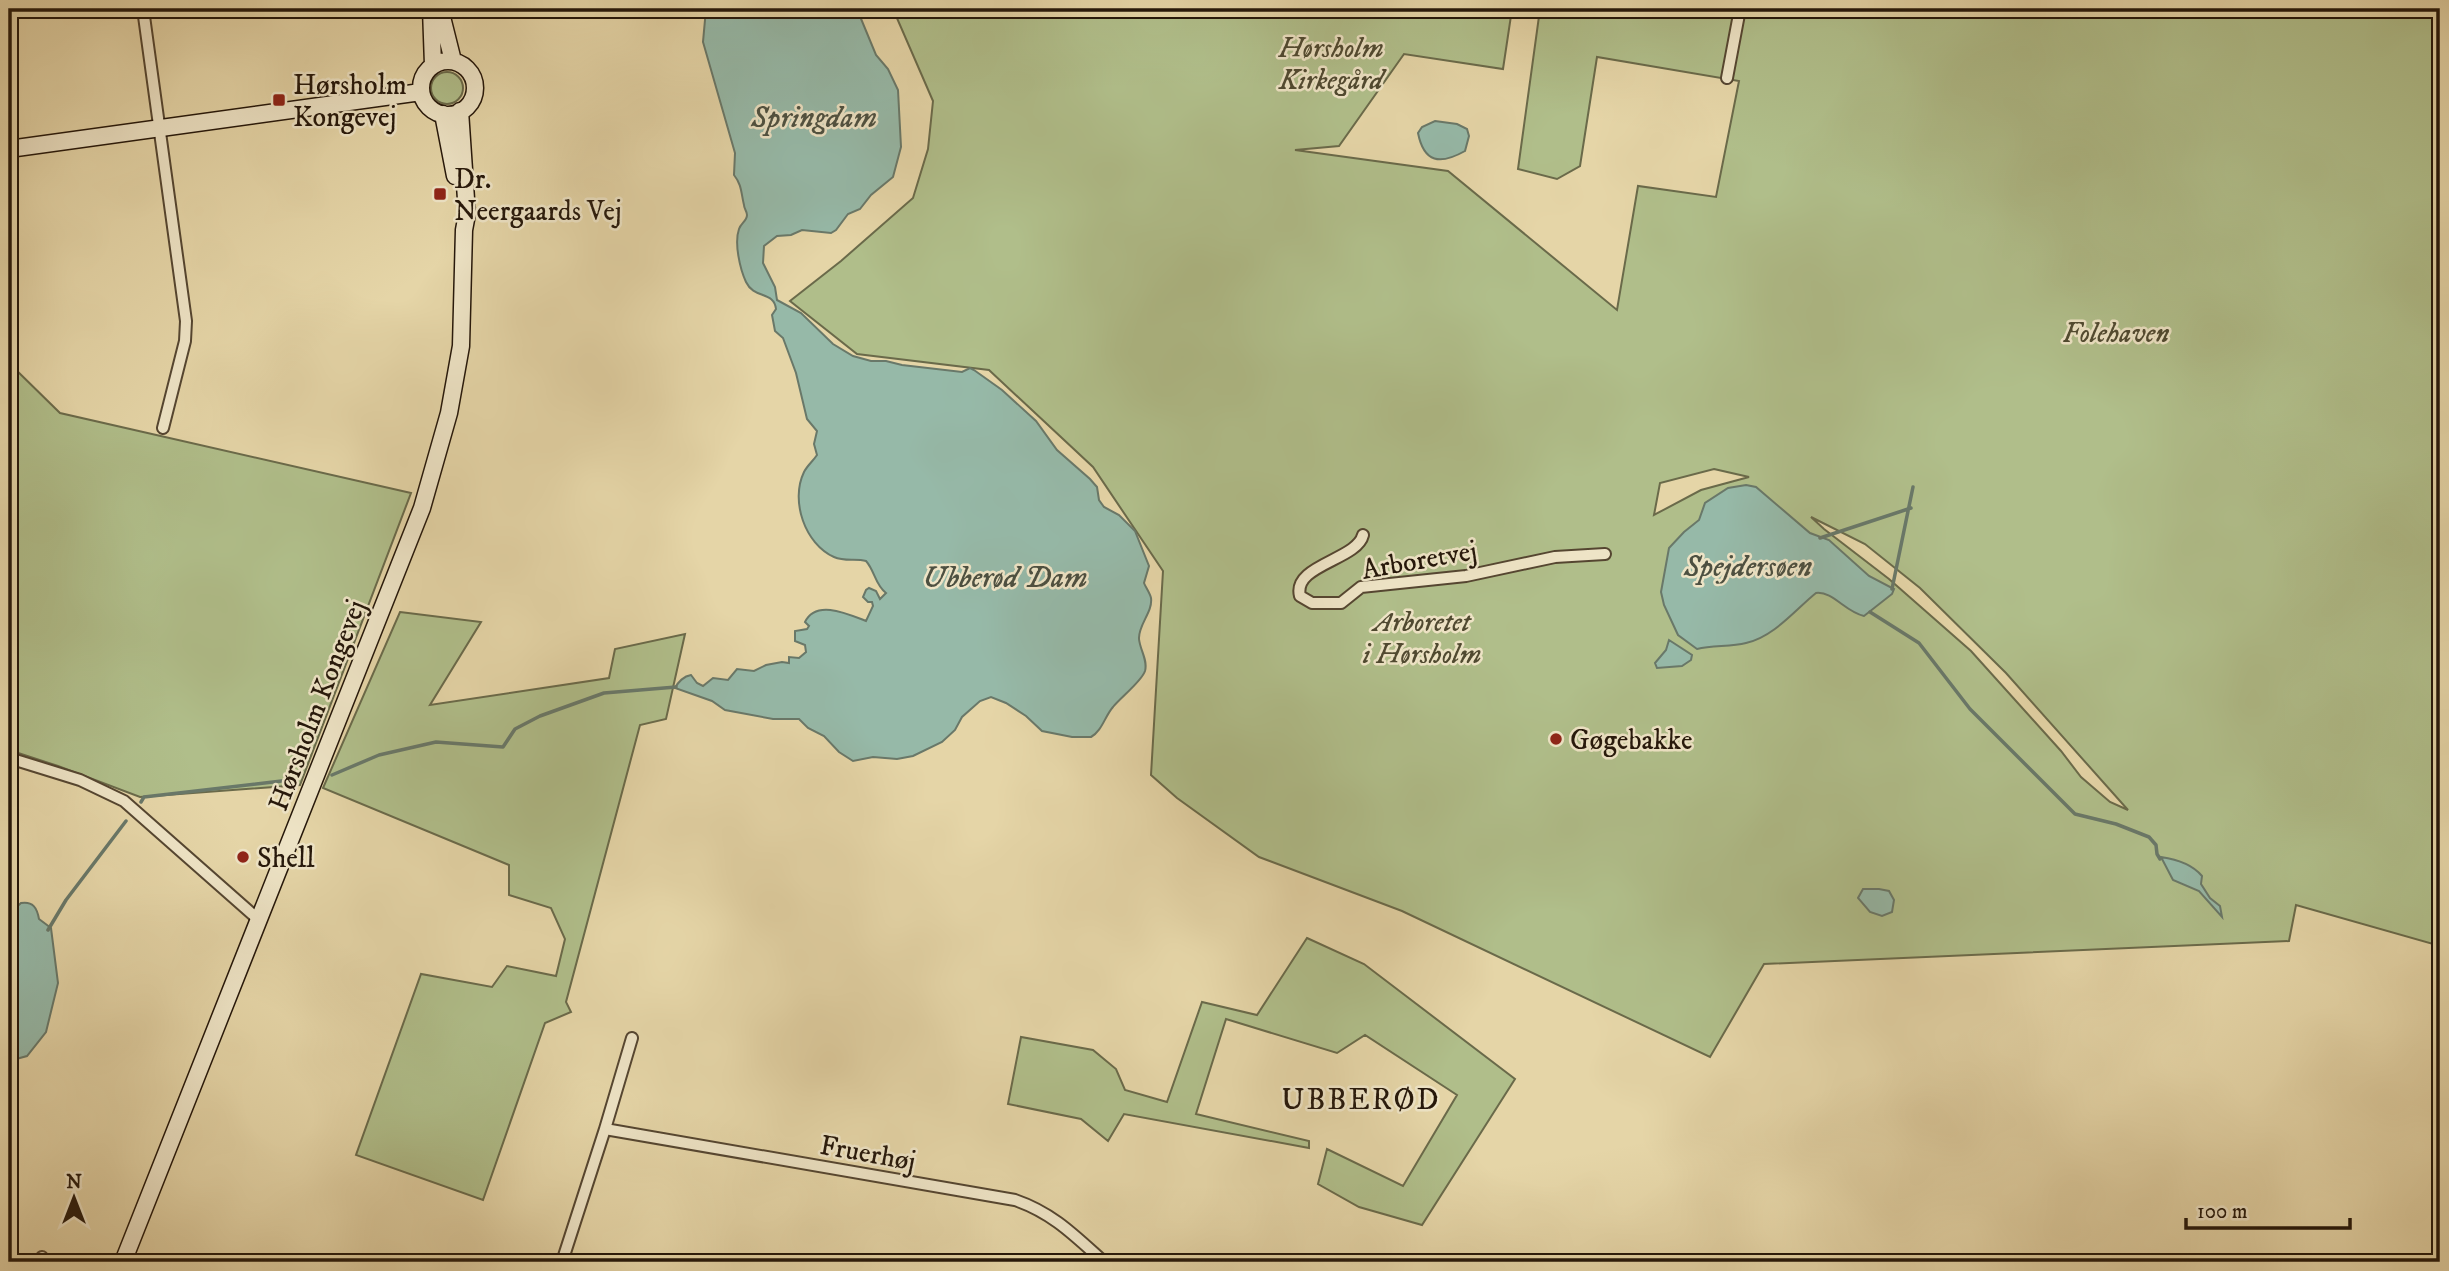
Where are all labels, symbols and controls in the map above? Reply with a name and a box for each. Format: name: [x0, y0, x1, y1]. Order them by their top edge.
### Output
park label: Hørsholm Kirkegård: [1277, 31, 1387, 98]
place label: Hørsholm Kongevej: [293, 68, 407, 135]
marker: Hørsholm Kongevej: [271, 92, 287, 108]
water label: Springdam: [750, 100, 877, 137]
place label: Dr. Neergaards Vej: [454, 162, 622, 229]
marker: Dr. Neergaards Vej: [432, 186, 448, 202]
park label: Folehaven: [2063, 316, 2169, 351]
street label: Arboretvej: [1359, 533, 1480, 588]
water label: Spejdersøen: [1683, 549, 1812, 586]
water label: Ubberød Dam: [923, 560, 1087, 597]
street label: Hørsholm Kongevej: [261, 595, 374, 816]
park label: Arboretet i Hørsholm: [1363, 605, 1481, 672]
place label: Gøgebakke: [1570, 723, 1693, 758]
marker: Gøgebakke: [1548, 731, 1564, 747]
place label: Shell: [257, 841, 315, 876]
marker: Shell: [235, 849, 251, 865]
district label: UBBERØD: [1281, 1082, 1441, 1119]
street label: Fruerhøj: [817, 1128, 918, 1179]
north arrow: [38, 1162, 108, 1232]
text: N: [66, 1171, 82, 1194]
scale bar: [2186, 1187, 2351, 1231]
text: 100 m: [2197, 1199, 2248, 1225]

